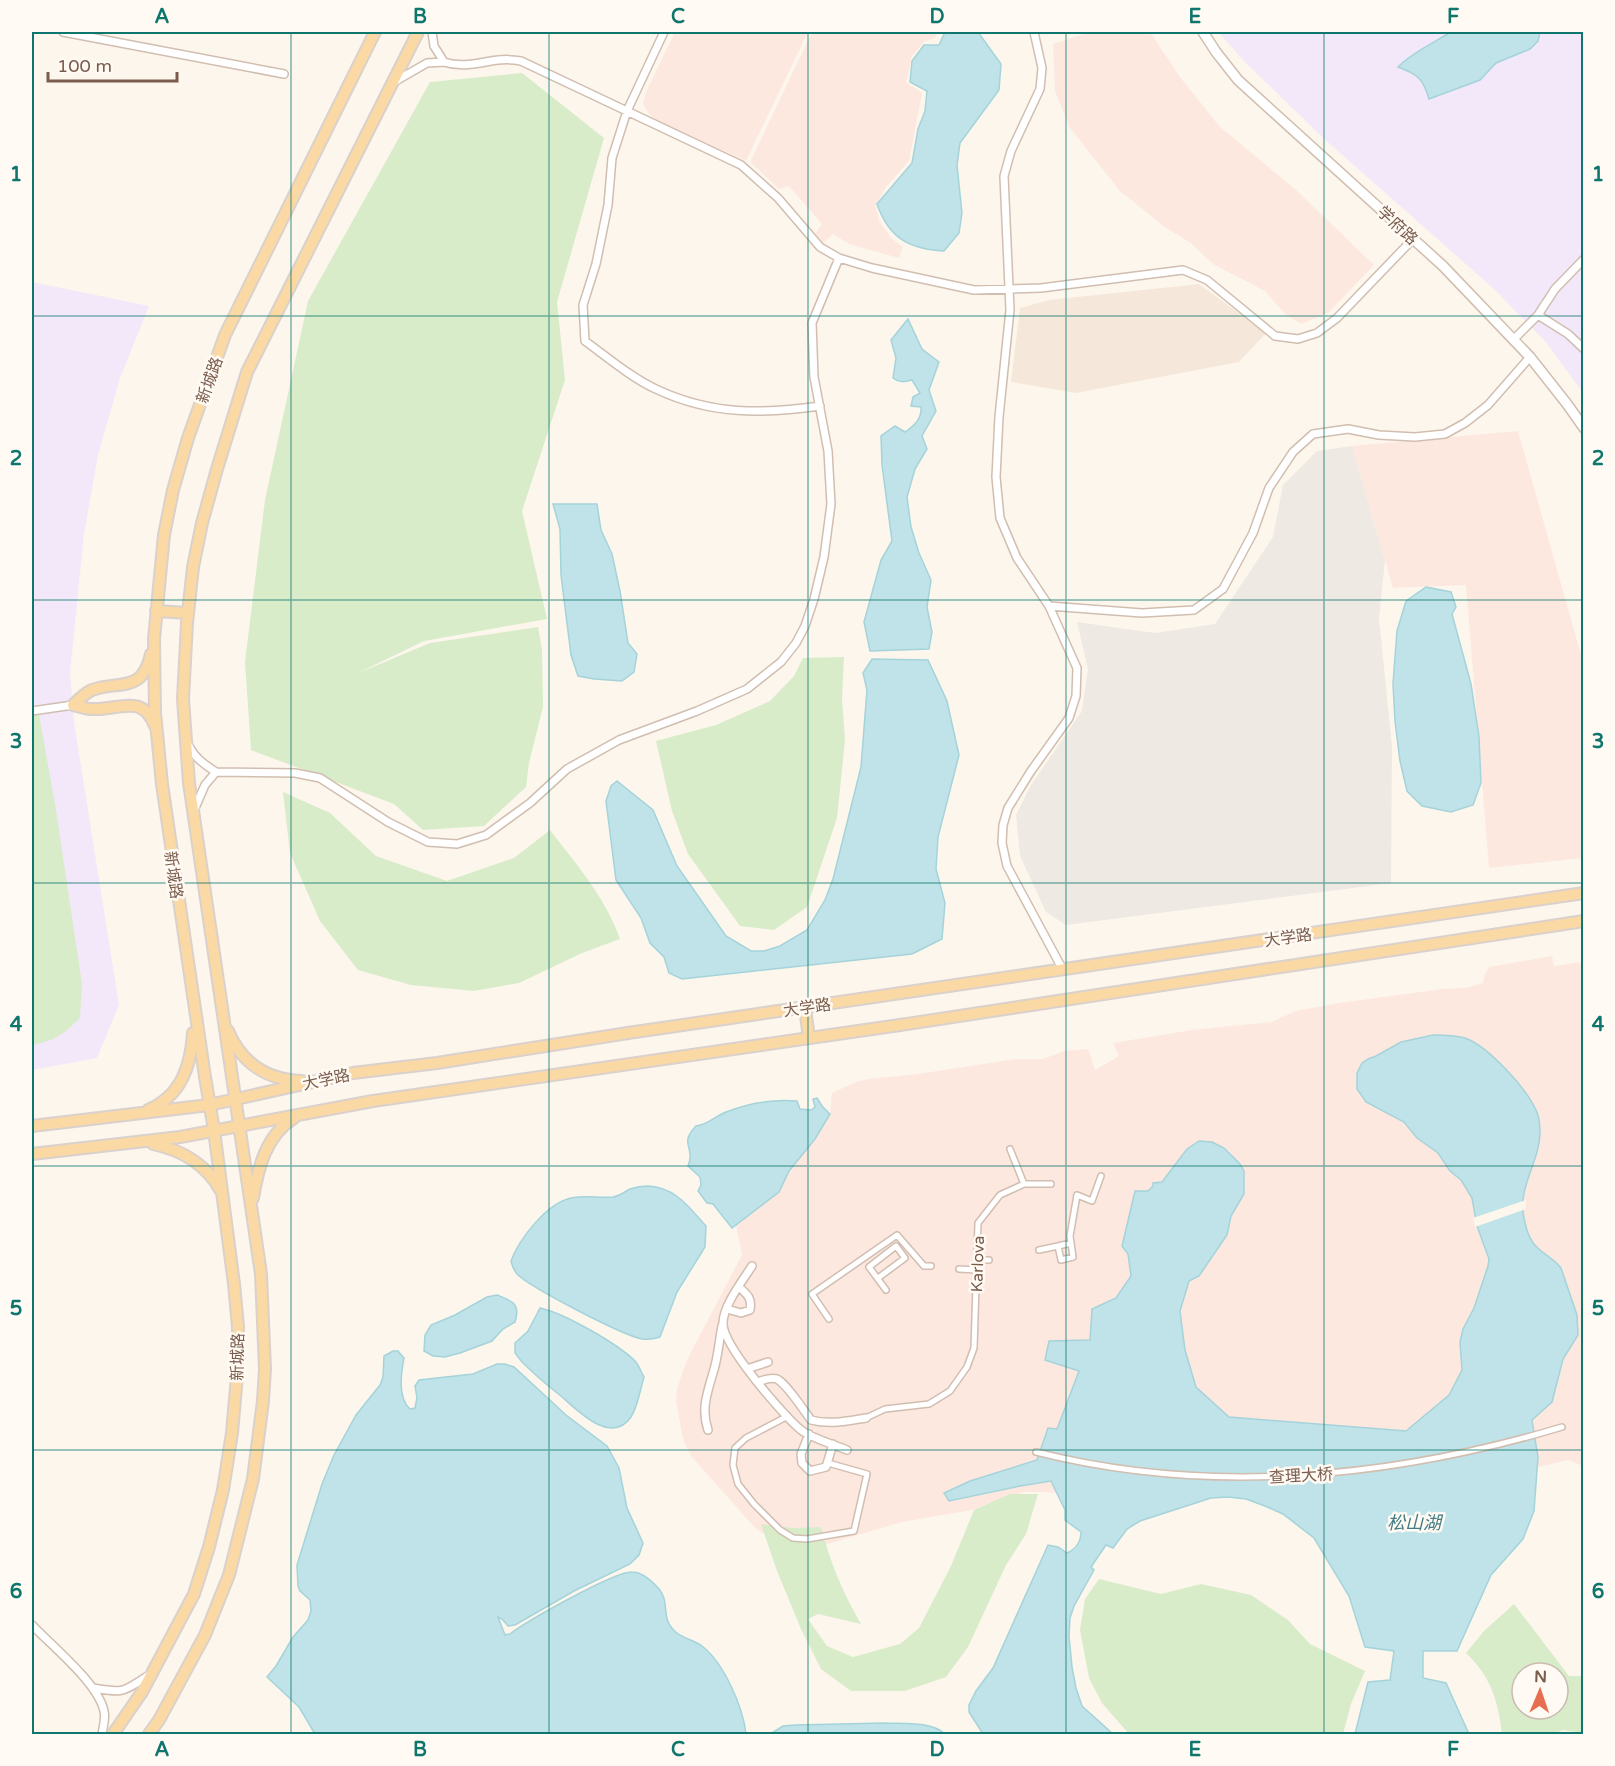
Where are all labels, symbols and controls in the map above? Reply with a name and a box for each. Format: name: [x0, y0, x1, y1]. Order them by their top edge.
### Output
text: A: [155, 5, 170, 29]
text: B: [413, 5, 427, 29]
text: C: [671, 5, 685, 29]
text: D: [929, 5, 945, 29]
text: E: [1189, 5, 1202, 29]
text: F: [1447, 5, 1459, 29]
scale bar: [48, 45, 177, 83]
text: 100 m: [57, 55, 112, 77]
text: 1: [10, 163, 22, 187]
text: 1: [1592, 163, 1604, 187]
street label: 学府路: [1373, 202, 1422, 249]
street label: 新城路: [192, 354, 228, 406]
text: 2: [10, 447, 22, 471]
text: 2: [1592, 447, 1604, 471]
text: 3: [10, 730, 22, 754]
text: 3: [1592, 730, 1604, 754]
street label: 新城路: [160, 850, 186, 900]
street label: 大学路: [1263, 925, 1313, 951]
street label: 大学路: [782, 995, 832, 1021]
text: 4: [10, 1013, 23, 1037]
text: 4: [1592, 1013, 1605, 1037]
street label: 大学路: [301, 1065, 352, 1095]
street label: Karlova: [967, 1235, 989, 1293]
text: 5: [10, 1297, 22, 1321]
text: 5: [1592, 1297, 1604, 1321]
street label: 新城路: [228, 1333, 248, 1381]
street label: 查理大桥: [1269, 1464, 1334, 1488]
water label: 松山湖: [1387, 1512, 1444, 1534]
text: 6: [10, 1580, 22, 1604]
text: 6: [1592, 1580, 1604, 1604]
north arrow: [1510, 1661, 1570, 1721]
text: N: [1534, 1667, 1547, 1687]
text: A: [155, 1738, 170, 1762]
text: B: [413, 1738, 427, 1762]
text: C: [671, 1738, 685, 1762]
text: D: [929, 1738, 945, 1762]
text: E: [1189, 1738, 1202, 1762]
text: F: [1447, 1738, 1459, 1762]

